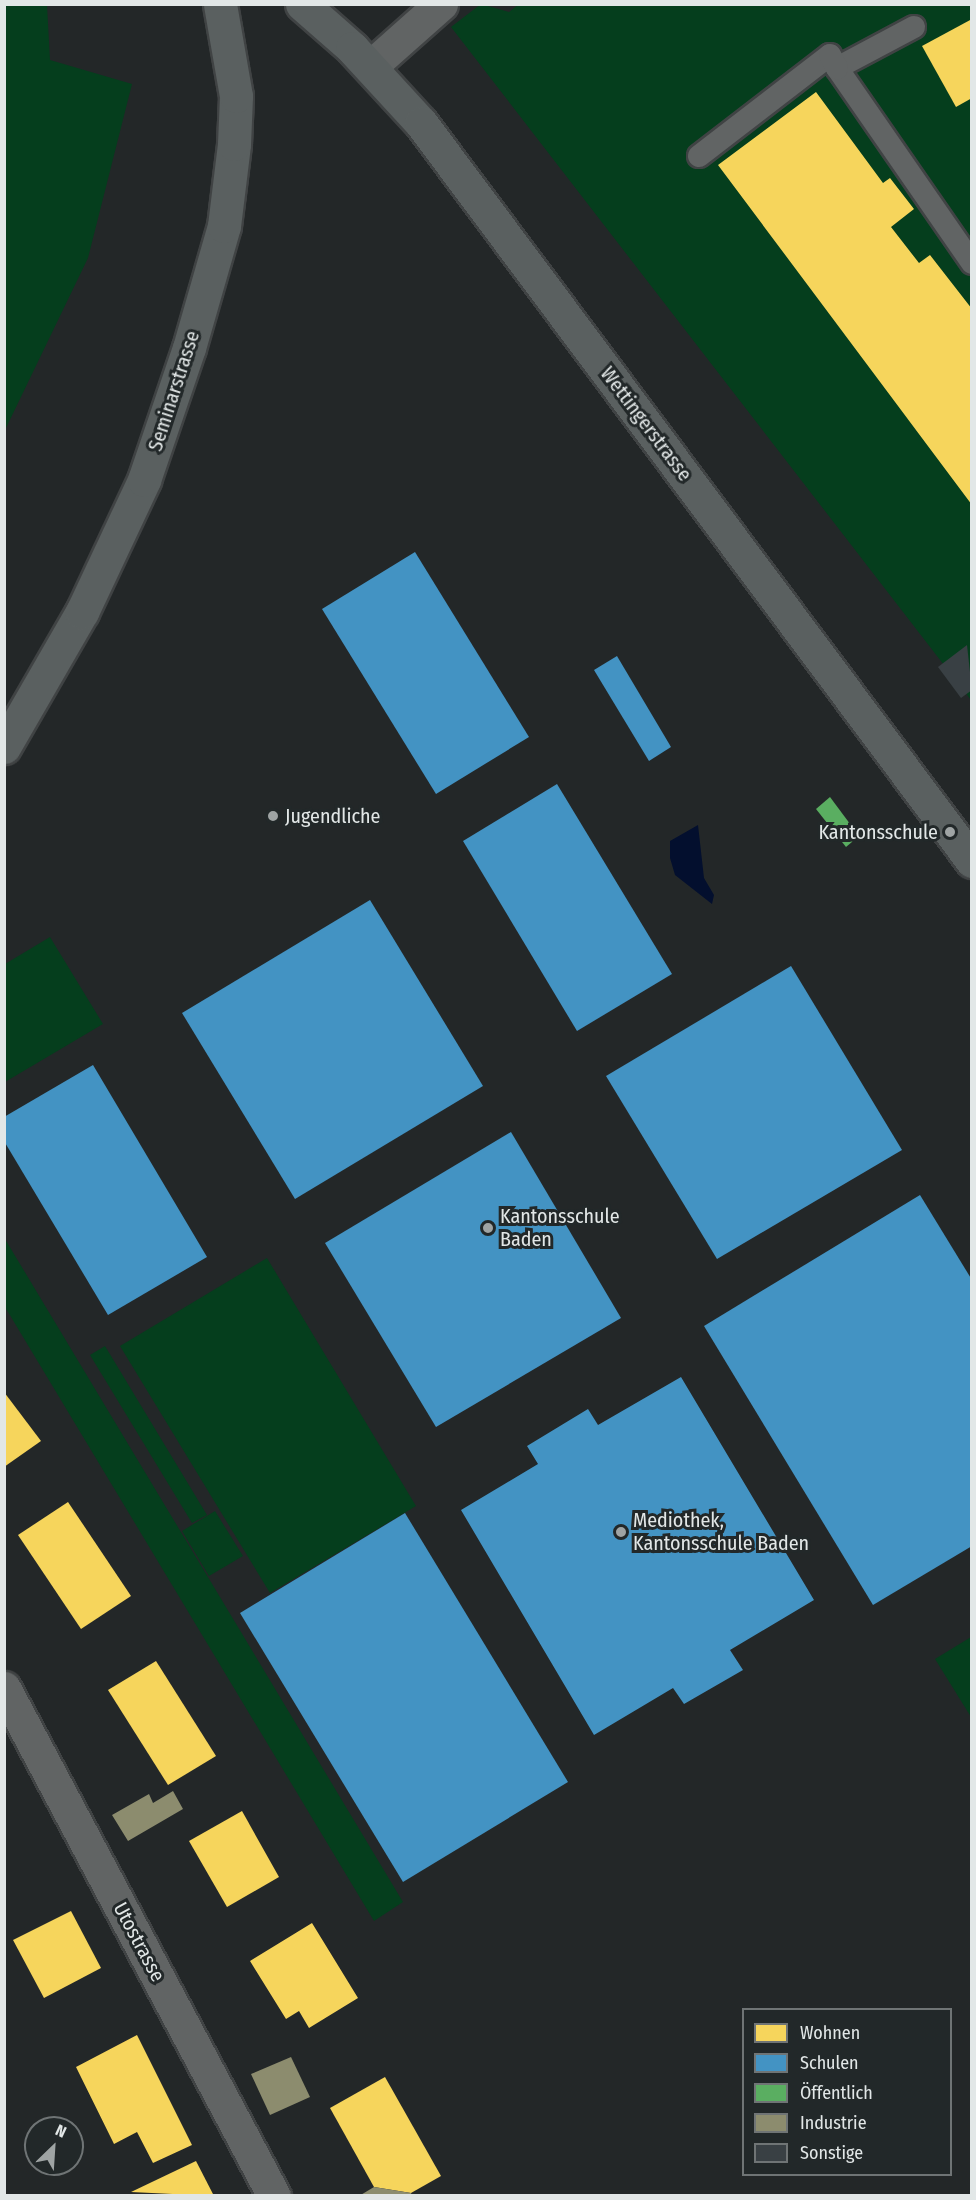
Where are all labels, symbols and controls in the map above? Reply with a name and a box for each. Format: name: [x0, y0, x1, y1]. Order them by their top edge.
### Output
street label: Seminarstrasse: [143, 328, 205, 454]
street label: Wettingerstrasse: [595, 362, 697, 486]
place label: Jugendliche: [285, 804, 380, 828]
marker: Jugendliche: [266, 809, 280, 823]
place label: Kantonsschule: [818, 820, 938, 844]
marker: Kantonsschule: [943, 825, 957, 839]
place label: Kantonsschule Baden: [500, 1204, 620, 1251]
marker: Kantonsschule Baden: [481, 1221, 495, 1235]
place label: Mediothek, Kantonsschule Baden: [633, 1508, 809, 1555]
marker: Mediothek, Kantonsschule Baden: [614, 1525, 628, 1539]
street label: Utostrasse: [108, 1898, 170, 1986]
legend: [742, 2008, 952, 2176]
text: Wohnen: [800, 2022, 860, 2044]
text: Schulen: [800, 2052, 859, 2074]
text: Öffentlich: [800, 2082, 873, 2104]
text: Industrie: [800, 2112, 867, 2134]
north arrow: [24, 2116, 84, 2176]
text: N: [53, 2120, 69, 2142]
text: Sonstige: [800, 2142, 863, 2164]

